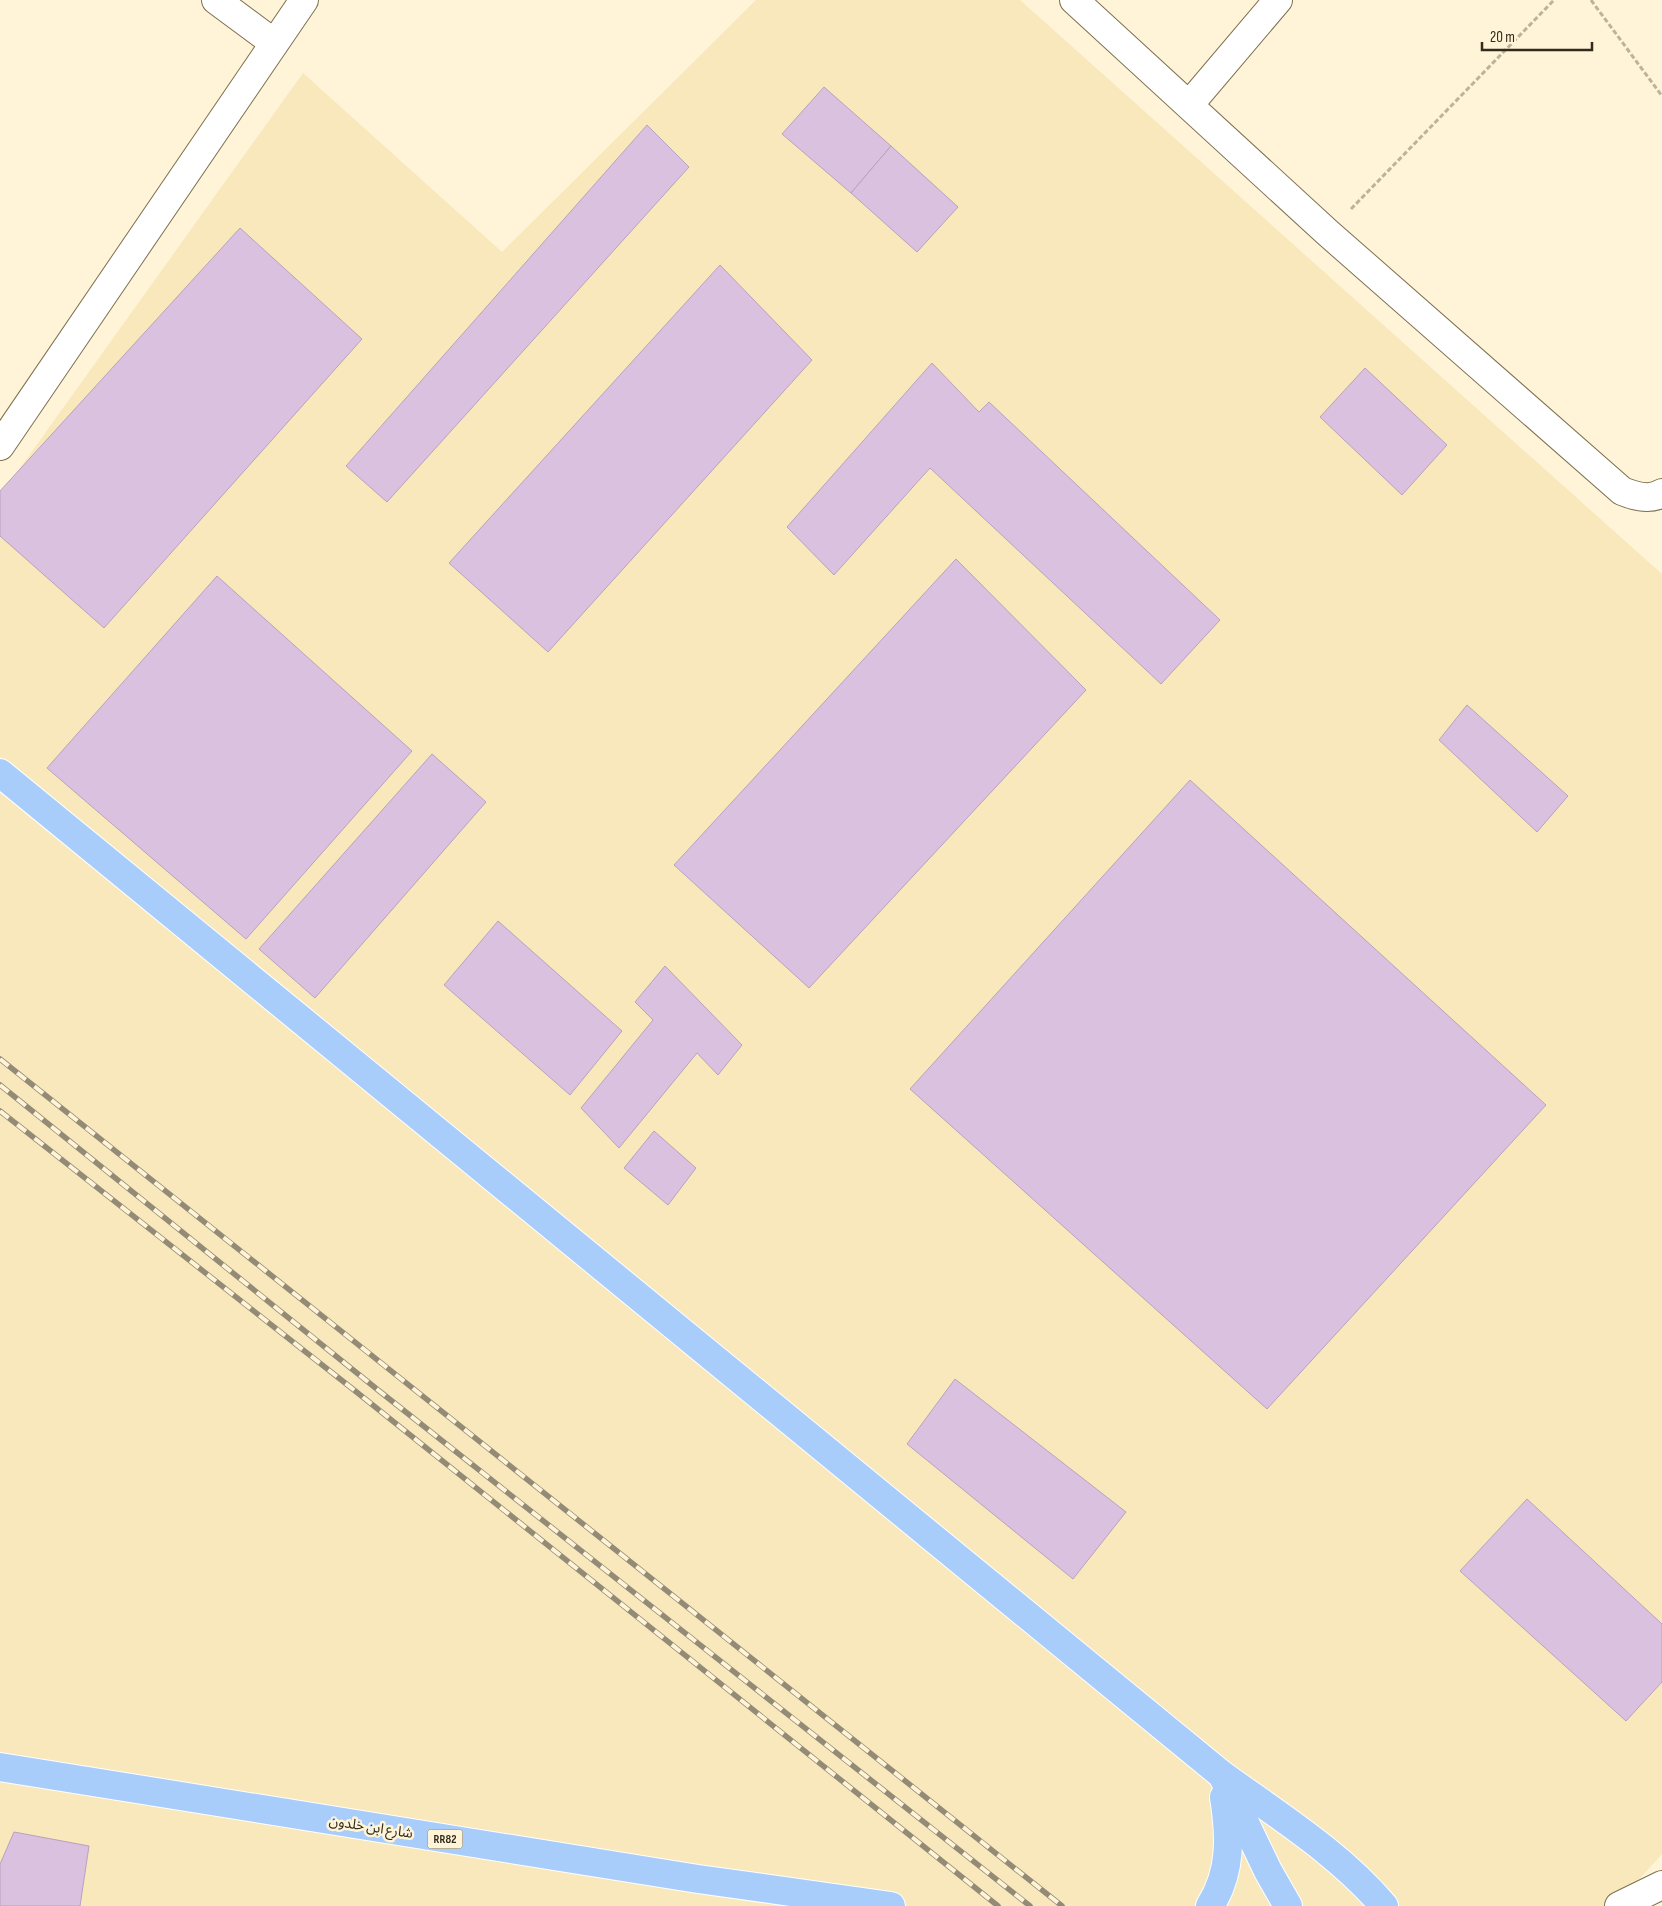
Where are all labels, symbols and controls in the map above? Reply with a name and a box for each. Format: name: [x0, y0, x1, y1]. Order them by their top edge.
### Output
scale bar: [1482, 20, 1592, 52]
text: 20 m: [1490, 28, 1515, 47]
street label: شارع ابن خلدون: [327, 1812, 414, 1844]
road number: RR82: [428, 1830, 462, 1848]

